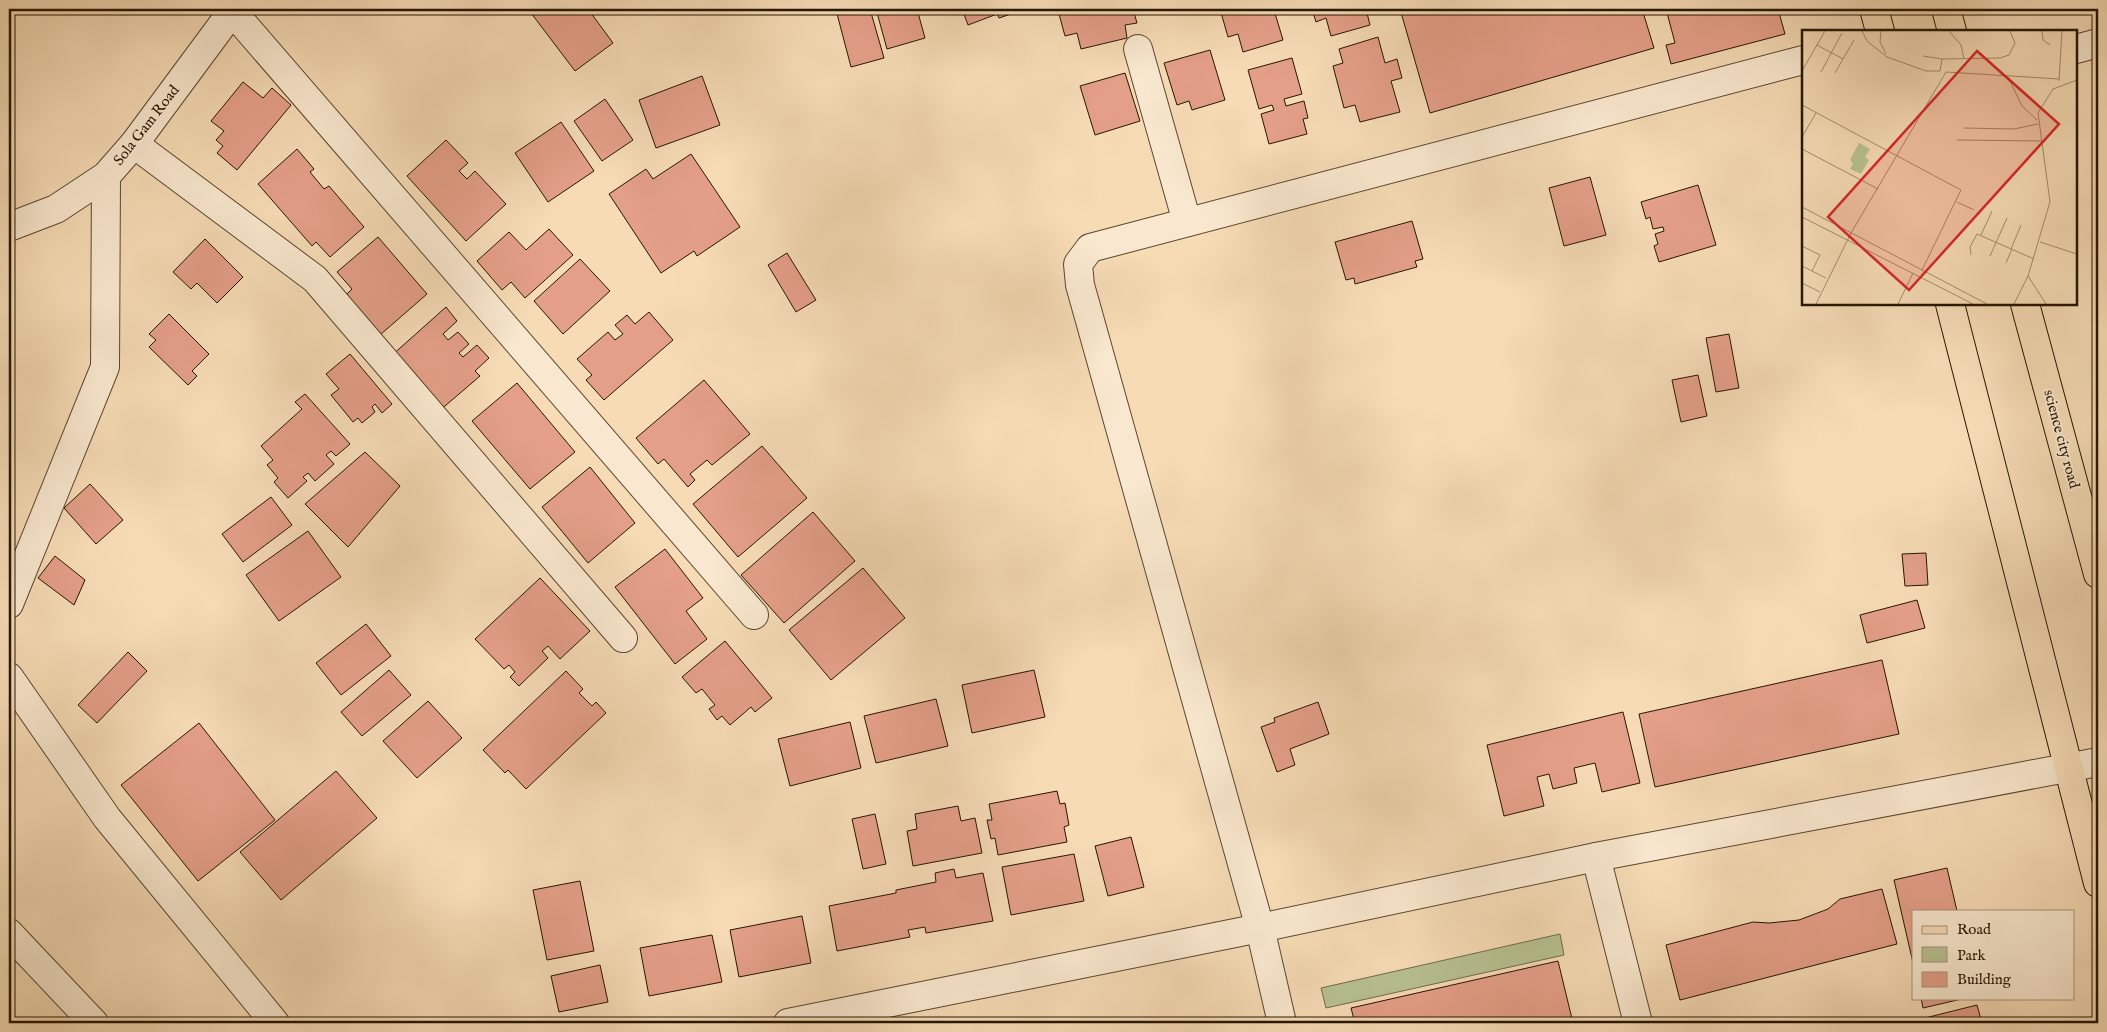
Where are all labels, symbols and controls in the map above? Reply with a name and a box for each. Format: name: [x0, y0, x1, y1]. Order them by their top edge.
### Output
inset map: [1802, 30, 2077, 305]
street label: Sola Gam Road: [109, 81, 184, 169]
street label: science city road: [2039, 388, 2084, 492]
legend: [1912, 910, 2074, 1000]
text: Road: [1957, 920, 1992, 939]
text: Park: [1957, 946, 1987, 965]
text: Building: [1957, 970, 2012, 989]

